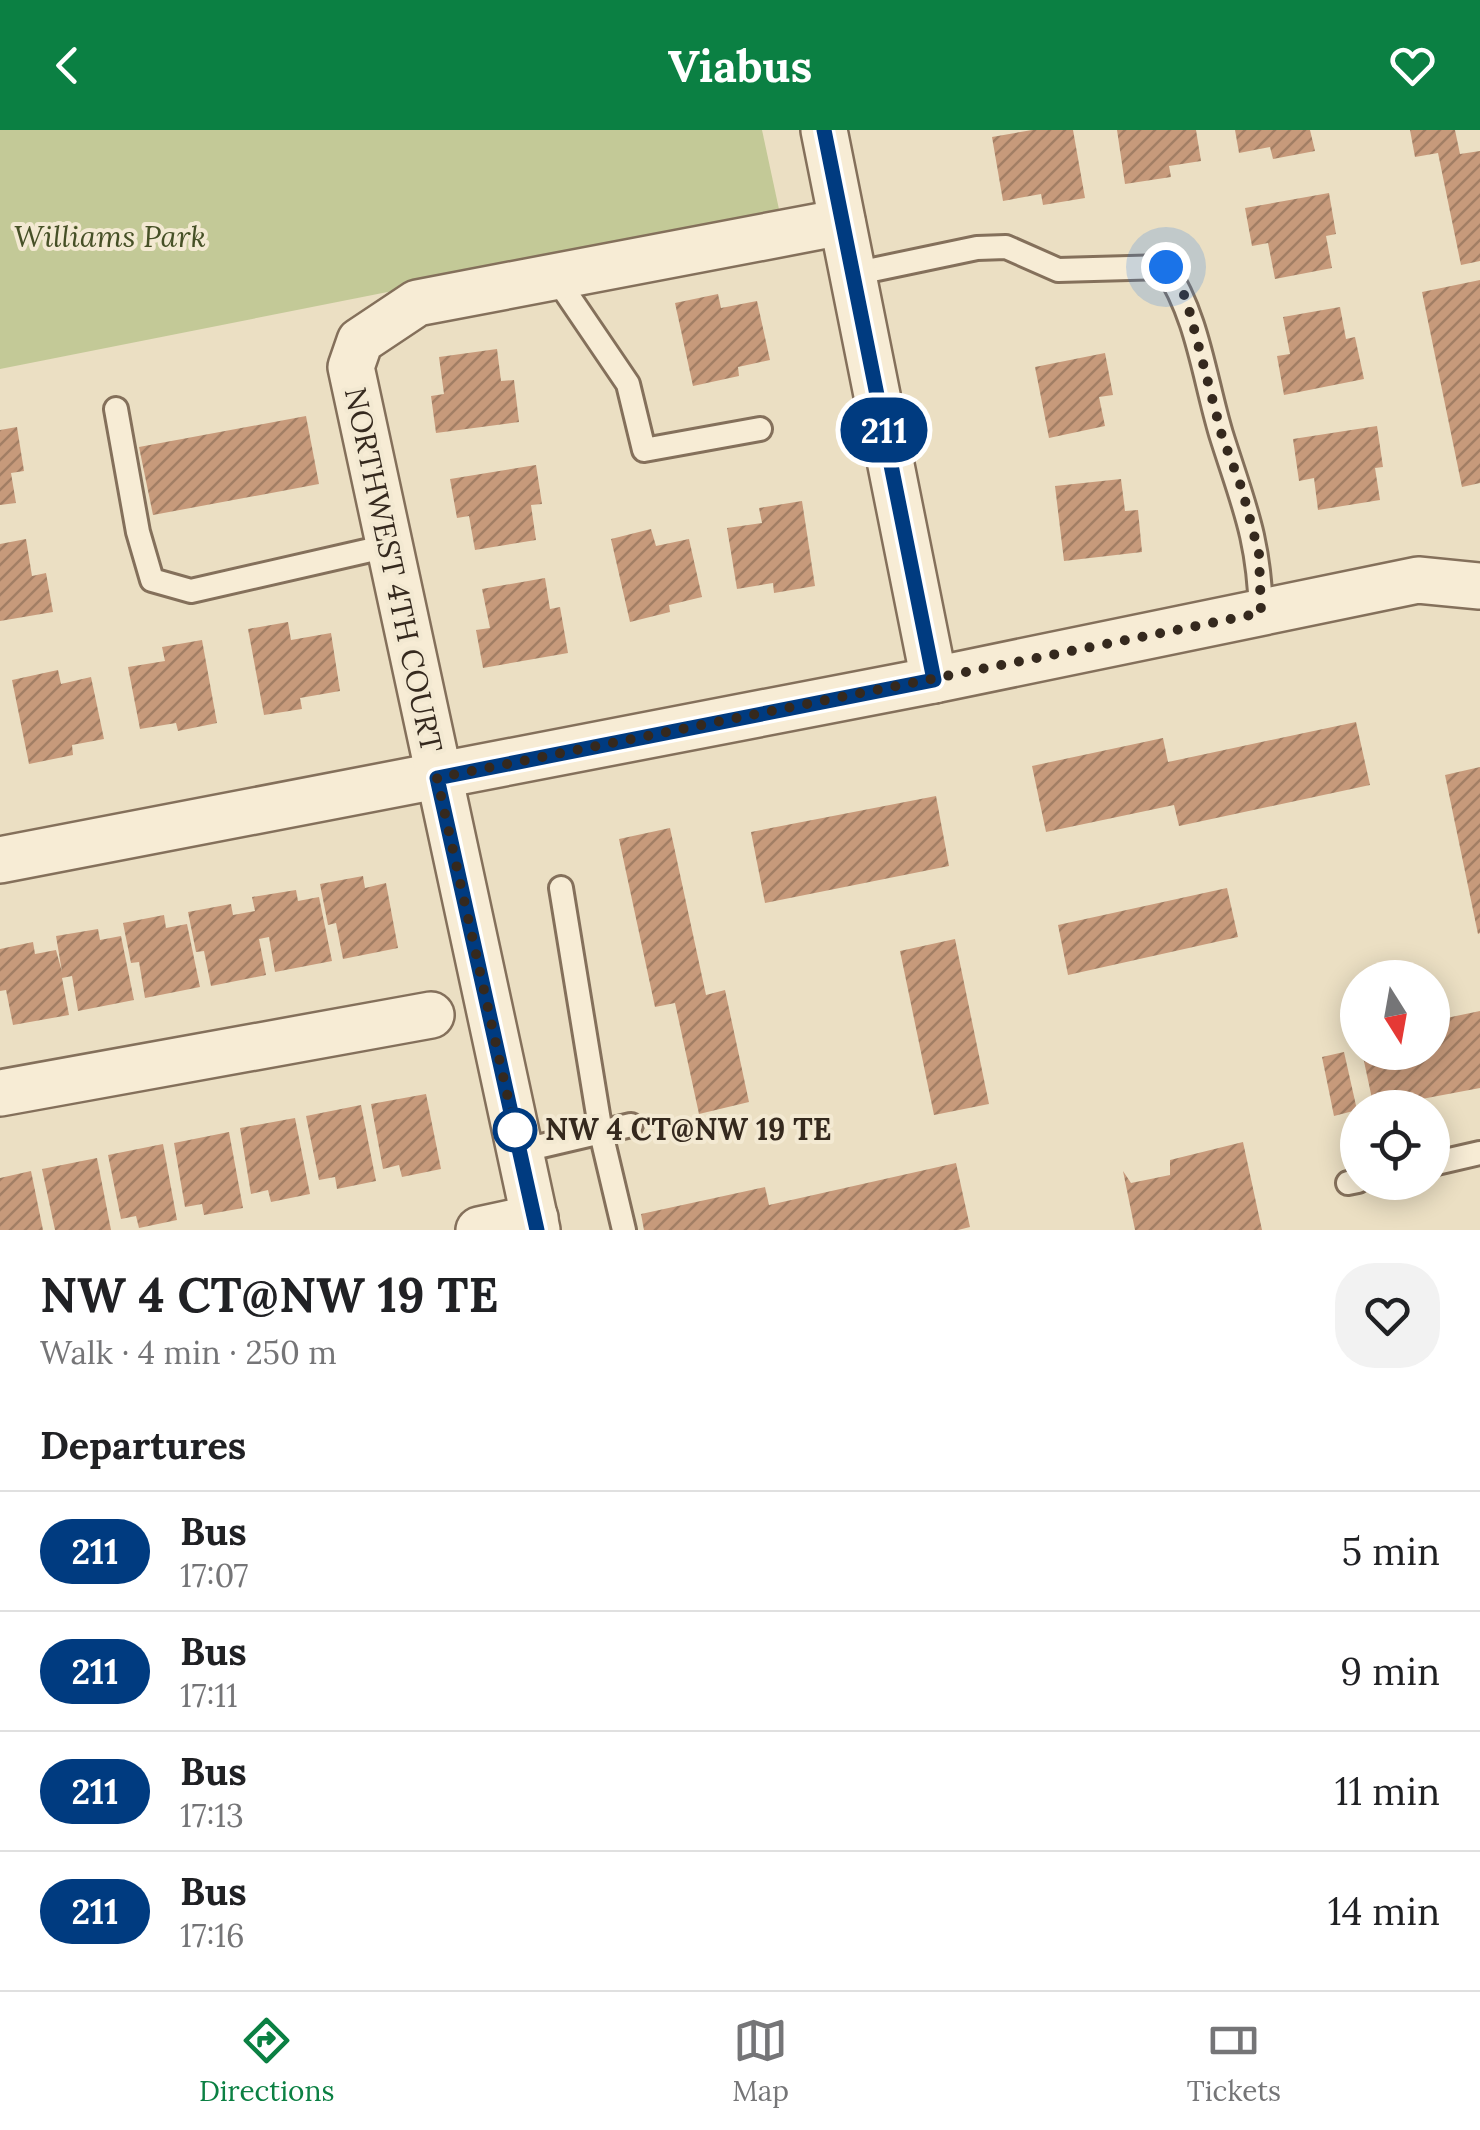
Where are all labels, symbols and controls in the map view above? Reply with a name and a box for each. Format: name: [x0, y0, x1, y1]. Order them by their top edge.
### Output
text: Viabus: [668, 37, 812, 94]
icon: back: [40, 38, 95, 93]
icon: heart: [1385, 38, 1440, 93]
park label: Williams Park: [14, 217, 206, 255]
your location: [1141, 242, 1191, 292]
street label: NORTHWEST 4TH COURT: [337, 384, 451, 756]
line badge: 211: [826, 398, 942, 462]
text: 211: [860, 408, 908, 453]
north arrow: [1340, 960, 1450, 1070]
map controls: [1340, 960, 1450, 1200]
button: locate: [1340, 1090, 1450, 1200]
marker: NW 4 CT@NW 19 TE: [494, 1109, 536, 1151]
place label: NW 4 CT@NW 19 TE: [545, 1110, 831, 1148]
button: heart: [1335, 1263, 1440, 1368]
text: NW 4 CT@NW 19 TE: [40, 1264, 498, 1325]
text: Walk · 4 min · 250 m: [40, 1332, 337, 1373]
text: Departures: [40, 1421, 246, 1469]
text: Bus: [180, 1507, 247, 1555]
text: 5 min: [1342, 1527, 1440, 1575]
text: 211: [71, 1529, 119, 1574]
text: 17:07: [180, 1555, 248, 1596]
text: Bus: [180, 1627, 247, 1675]
text: 9 min: [1340, 1647, 1440, 1695]
text: 211: [71, 1649, 119, 1694]
text: 17:11: [180, 1675, 238, 1716]
text: Bus: [180, 1747, 247, 1795]
text: 11 min: [1335, 1767, 1440, 1815]
text: 211: [71, 1769, 119, 1814]
text: 17:13: [180, 1795, 244, 1836]
text: Bus: [180, 1867, 247, 1915]
text: 14 min: [1328, 1887, 1440, 1935]
text: 211: [71, 1889, 119, 1934]
text: 17:16: [180, 1915, 245, 1956]
tab: Directions: [199, 2013, 334, 2109]
tab: Map: [732, 2013, 789, 2109]
tab: Tickets: [1187, 2013, 1281, 2109]

